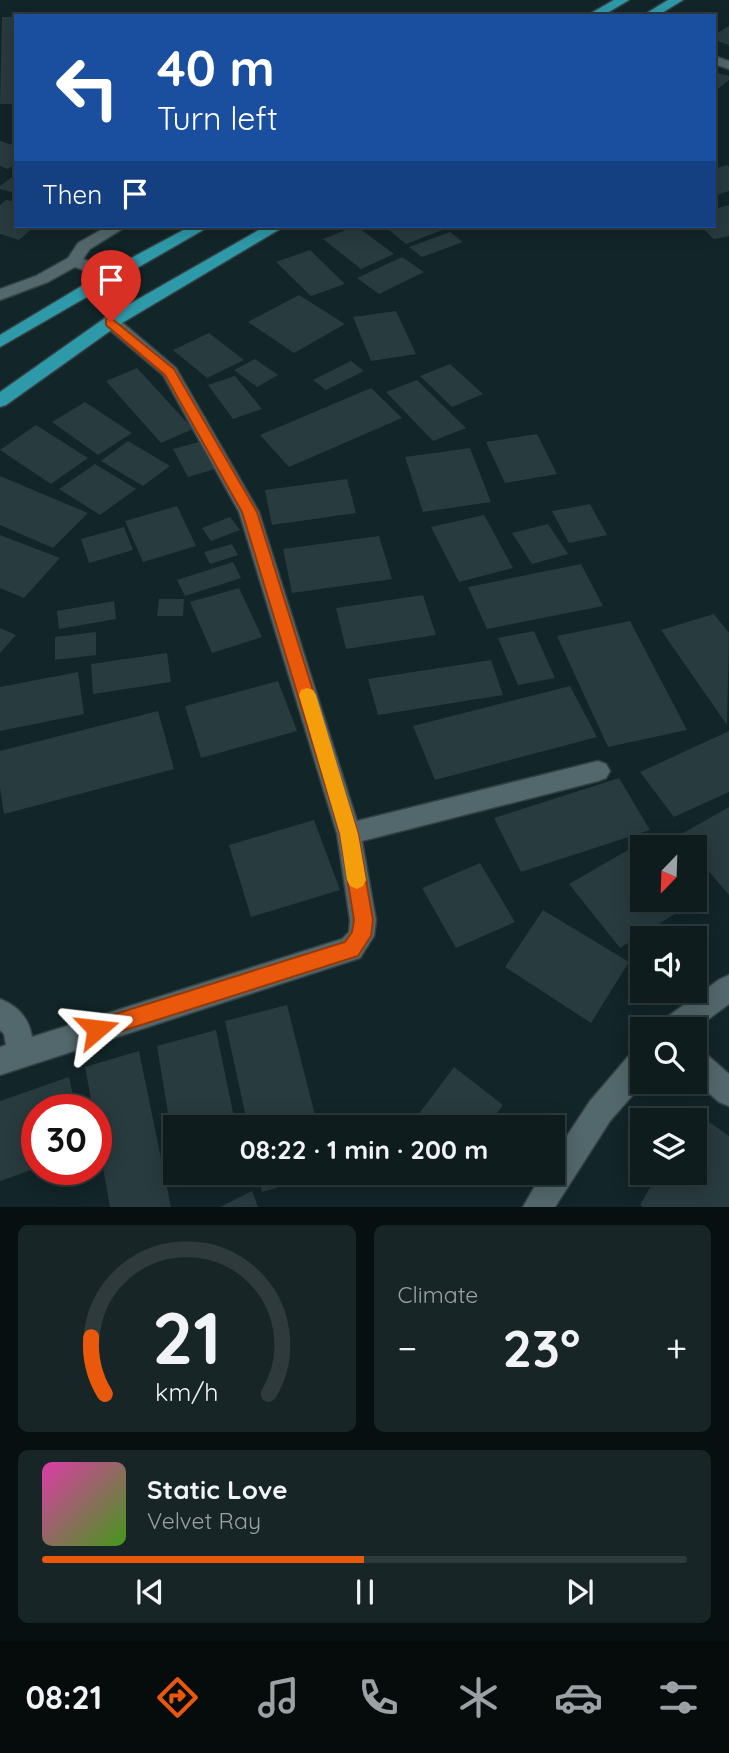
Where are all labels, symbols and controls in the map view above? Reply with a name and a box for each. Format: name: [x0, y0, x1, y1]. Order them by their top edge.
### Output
text: 40 m: [157, 37, 275, 98]
icon: left: [42, 42, 133, 133]
text: Turn left: [157, 98, 278, 138]
icon: arrive: [116, 175, 154, 213]
text: Then: [42, 178, 102, 211]
pin: [81, 250, 141, 322]
icon: arrive: [92, 261, 130, 299]
north arrow: [630, 835, 707, 912]
map controls: [630, 835, 707, 1185]
button: sound: [630, 926, 707, 1003]
position arrow: [60, 992, 134, 1066]
button: search: [630, 1017, 707, 1094]
speed limit sign: 30: [21, 1094, 112, 1185]
button: layers: [630, 1108, 707, 1185]
text: 08:22 · 1 min · 200 m: [240, 1133, 488, 1166]
text: Climate: [398, 1280, 478, 1309]
text: 21: [152, 1292, 222, 1383]
text: 23°: [502, 1315, 580, 1380]
text: −: [398, 1324, 417, 1372]
text: +: [666, 1324, 687, 1372]
text: km/h: [155, 1376, 218, 1407]
text: Static Love: [147, 1473, 288, 1506]
text: Velvet Ray: [147, 1506, 261, 1535]
icon: previous: [131, 1573, 169, 1611]
icon: pause: [346, 1573, 384, 1611]
icon: next: [561, 1573, 599, 1611]
icon: directions: [153, 1673, 202, 1722]
icon: music: [254, 1673, 303, 1722]
icon: phone: [354, 1673, 403, 1722]
icon: climate: [454, 1673, 503, 1722]
icon: car: [554, 1673, 603, 1722]
icon: filters: [654, 1673, 703, 1722]
text: 08:21: [26, 1677, 102, 1717]

